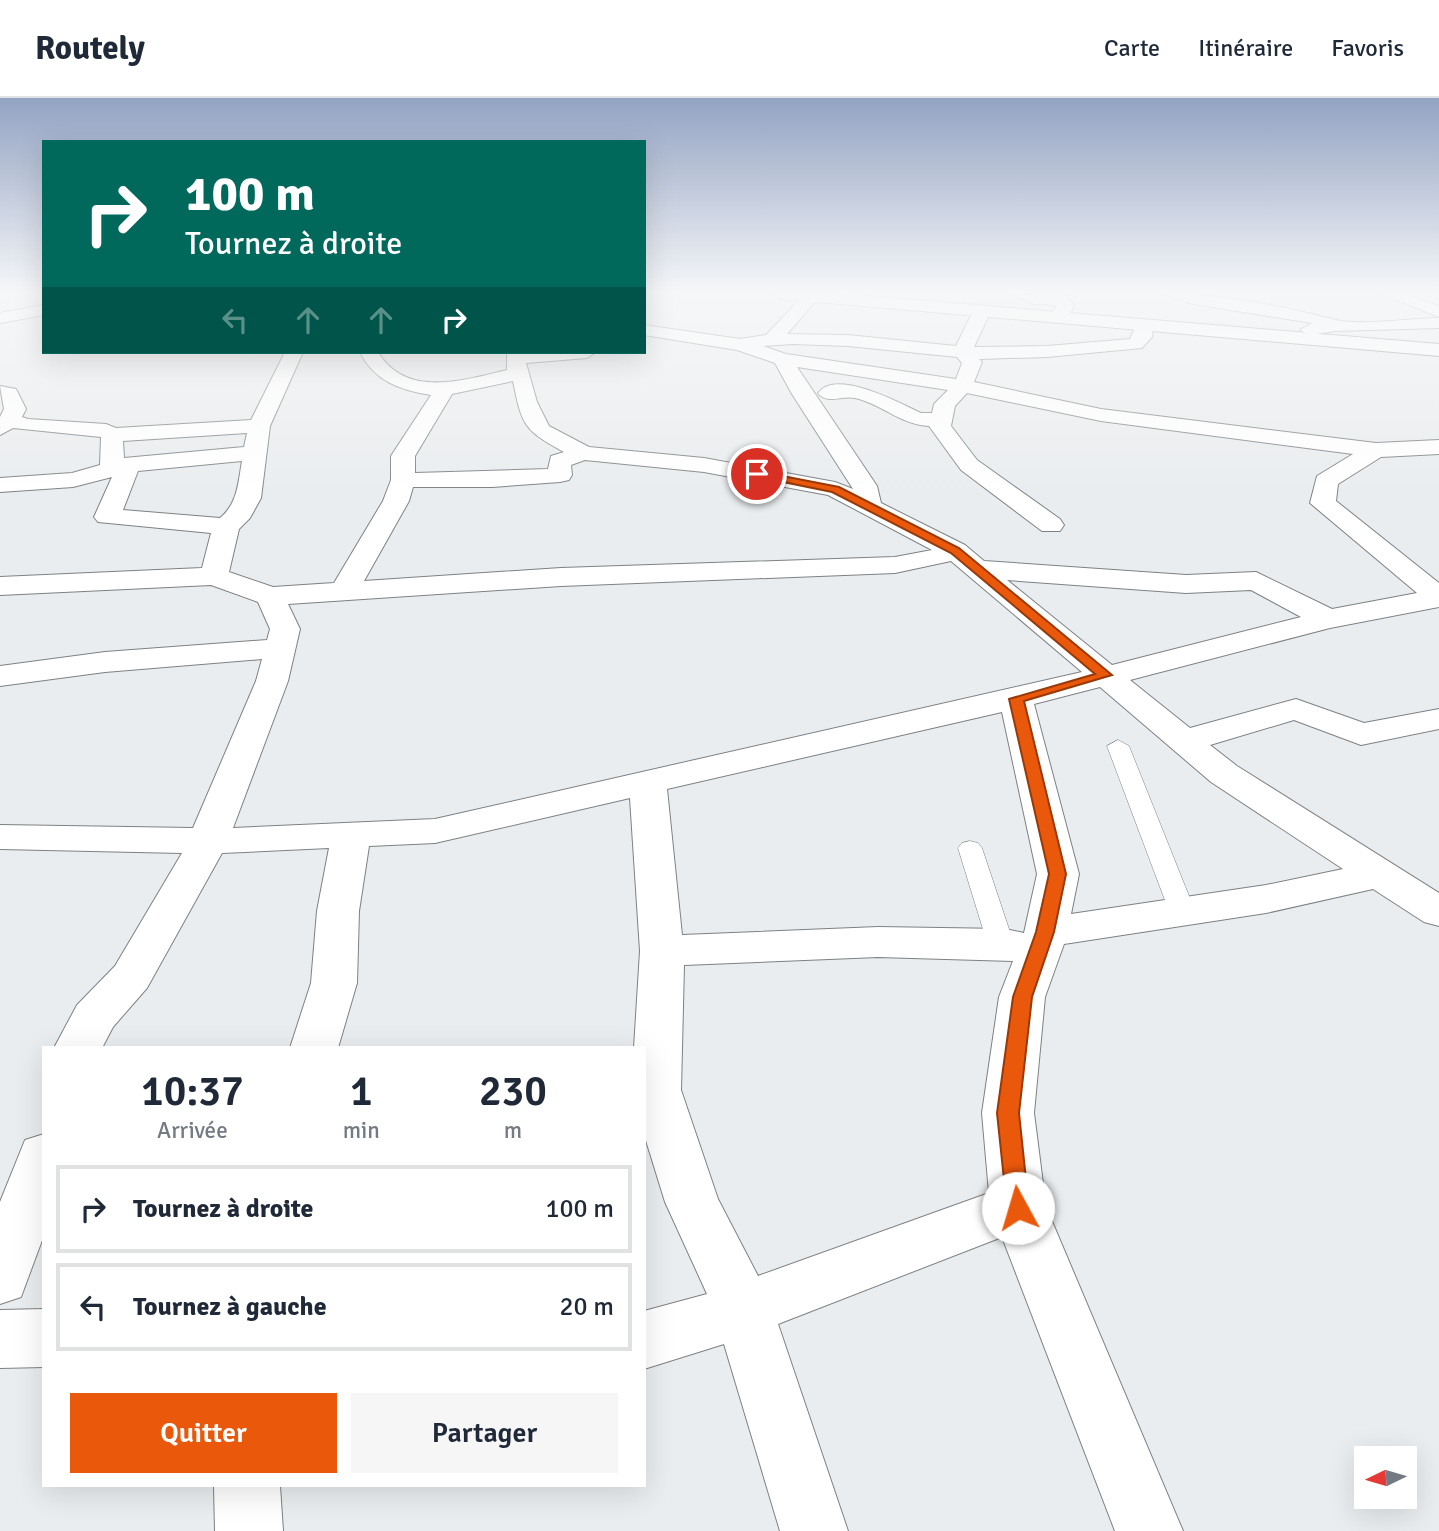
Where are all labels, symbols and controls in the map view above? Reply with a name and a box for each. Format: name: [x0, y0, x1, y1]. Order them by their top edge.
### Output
text: Routely: [35, 28, 145, 69]
text: Carte: [1104, 33, 1160, 63]
text: Itinéraire: [1198, 33, 1293, 63]
text: Favoris: [1331, 33, 1404, 63]
text: 100 m: [185, 164, 315, 224]
icon: right: [70, 168, 161, 259]
text: Tournez à droite: [185, 224, 402, 263]
icon: left: [216, 301, 254, 339]
icon: ahead: [289, 301, 327, 339]
icon: ahead: [362, 301, 400, 339]
icon: right: [435, 301, 473, 339]
pin: [727, 444, 787, 504]
icon: arrive: [738, 455, 776, 493]
text: 10:37: [141, 1066, 244, 1117]
text: 1: [350, 1066, 373, 1117]
text: 230: [479, 1066, 547, 1117]
text: Arrivée: [157, 1116, 228, 1145]
text: min: [343, 1116, 380, 1145]
text: m: [504, 1116, 522, 1145]
position arrow: [981, 1171, 1055, 1245]
icon: right: [74, 1190, 112, 1228]
text: Tournez à droite: [133, 1193, 313, 1225]
text: 100 m: [545, 1193, 614, 1225]
icon: left: [74, 1288, 112, 1326]
text: Tournez à gauche: [133, 1291, 327, 1323]
text: 20 m: [559, 1291, 614, 1323]
button: Quitter: [70, 1393, 337, 1473]
button: Partager: [351, 1393, 618, 1473]
north arrow: [1354, 1446, 1418, 1508]
map controls: [1354, 1446, 1417, 1509]

